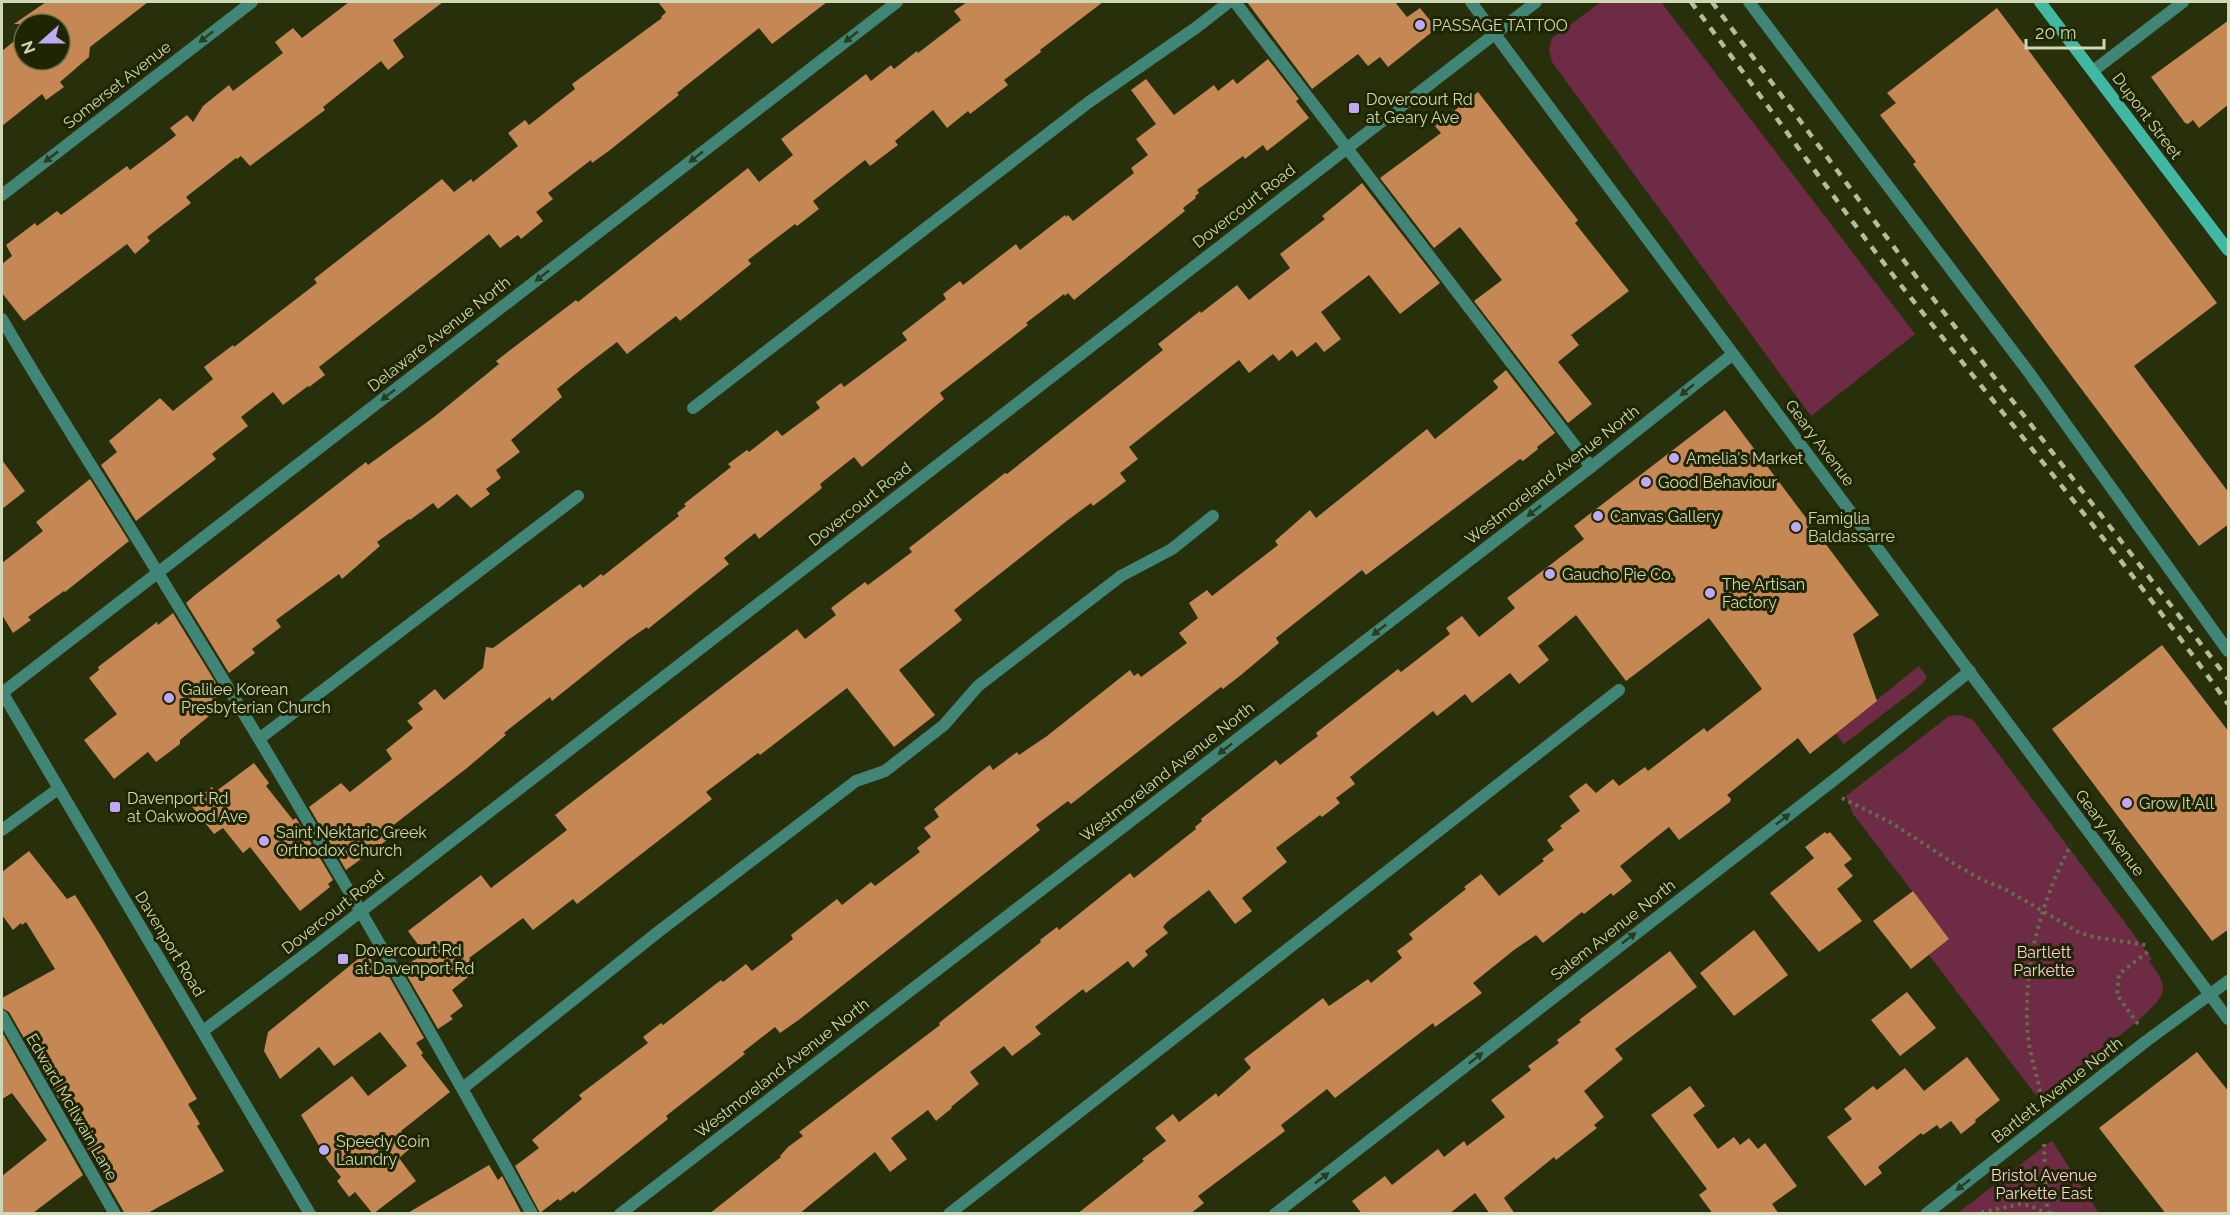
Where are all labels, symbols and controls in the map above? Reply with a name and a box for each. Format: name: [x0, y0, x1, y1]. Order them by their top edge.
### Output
north arrow: [12, 12, 72, 72]
scale bar: [2026, 12, 2104, 50]
place label: PASSAGE TATTOO: [1432, 16, 1568, 35]
marker: PASSAGE TATTOO: [1413, 18, 1427, 32]
text: 20 m: [2035, 22, 2077, 43]
one-way arrow: [198, 31, 213, 43]
one-way arrow: [843, 31, 858, 43]
street label: Somerset Avenue: [60, 37, 174, 133]
text: N: [17, 38, 40, 56]
street label: Dupont Street: [2108, 69, 2186, 164]
place label: Dovercourt Rd at Geary Ave: [1366, 90, 1473, 127]
marker: Dovercourt Rd at Geary Ave: [1347, 101, 1361, 115]
one-way arrow: [44, 150, 59, 162]
one-way arrow: [689, 150, 704, 162]
street label: Dovercourt Road: [1189, 160, 1299, 252]
one-way arrow: [534, 269, 550, 282]
street label: Delaware Avenue North: [364, 272, 514, 396]
one-way arrow: [1680, 384, 1695, 396]
one-way arrow: [380, 389, 396, 401]
street label: Geary Avenue: [1781, 396, 1859, 490]
street label: Westmoreland Avenue North: [1461, 401, 1643, 549]
place label: Amelia's Market: [1686, 449, 1804, 468]
marker: Amelia's Market: [1667, 451, 1681, 465]
street label: Dovercourt Road: [805, 458, 915, 550]
place label: Good Behaviour: [1658, 473, 1777, 492]
marker: Good Behaviour: [1639, 475, 1653, 489]
one-way arrow: [1526, 504, 1542, 517]
place label: Canvas Gallery: [1610, 507, 1721, 526]
marker: Canvas Gallery: [1591, 509, 1605, 523]
place label: Famiglia Baldassarre: [1808, 509, 1895, 546]
marker: Famiglia Baldassarre: [1789, 520, 1803, 534]
place label: Gaucho Pie Co.: [1562, 565, 1674, 584]
marker: Gaucho Pie Co.: [1543, 567, 1557, 581]
place label: The Artisan Factory: [1722, 575, 1805, 612]
marker: The Artisan Factory: [1703, 586, 1717, 600]
one-way arrow: [1372, 623, 1387, 635]
place label: Galilee Korean Presbyterian Church: [181, 680, 331, 717]
marker: Galilee Korean Presbyterian Church: [162, 691, 176, 705]
street label: Westmoreland Avenue North: [1076, 698, 1258, 846]
one-way arrow: [1217, 742, 1233, 755]
street label: Geary Avenue: [2071, 786, 2149, 880]
place label: Davenport Rd at Oakwood Ave: [127, 789, 247, 826]
place label: Grow It All: [2139, 794, 2215, 813]
marker: Grow It All: [2120, 796, 2134, 810]
marker: Davenport Rd at Oakwood Ave: [108, 800, 122, 814]
one-way arrow: [1776, 813, 1791, 825]
place label: Saint Nektaric Greek Orthodox Church: [276, 823, 427, 860]
marker: Saint Nektaric Greek Orthodox Church: [257, 834, 271, 848]
street label: Dovercourt Road: [278, 866, 388, 958]
street label: Salem Avenue North: [1547, 875, 1679, 985]
street label: Davenport Road: [131, 888, 209, 1000]
one-way arrow: [1622, 933, 1637, 945]
place label: Dovercourt Rd at Davenport Rd: [355, 941, 475, 978]
park label: Bartlett Parkette: [2013, 943, 2075, 980]
marker: Dovercourt Rd at Davenport Rd: [336, 952, 350, 966]
street label: Westmoreland Avenue North: [691, 994, 873, 1142]
street label: Edward McIlwain Lane: [22, 1030, 122, 1184]
street label: Bartlett Avenue North: [1988, 1033, 2126, 1147]
one-way arrow: [1467, 1052, 1483, 1064]
place label: Speedy Coin Laundry: [336, 1132, 430, 1169]
marker: Speedy Coin Laundry: [317, 1143, 331, 1157]
park label: Bristol Avenue Parkette East: [1991, 1166, 2097, 1203]
one-way arrow: [1314, 1172, 1329, 1184]
one-way arrow: [1956, 1178, 1971, 1190]

